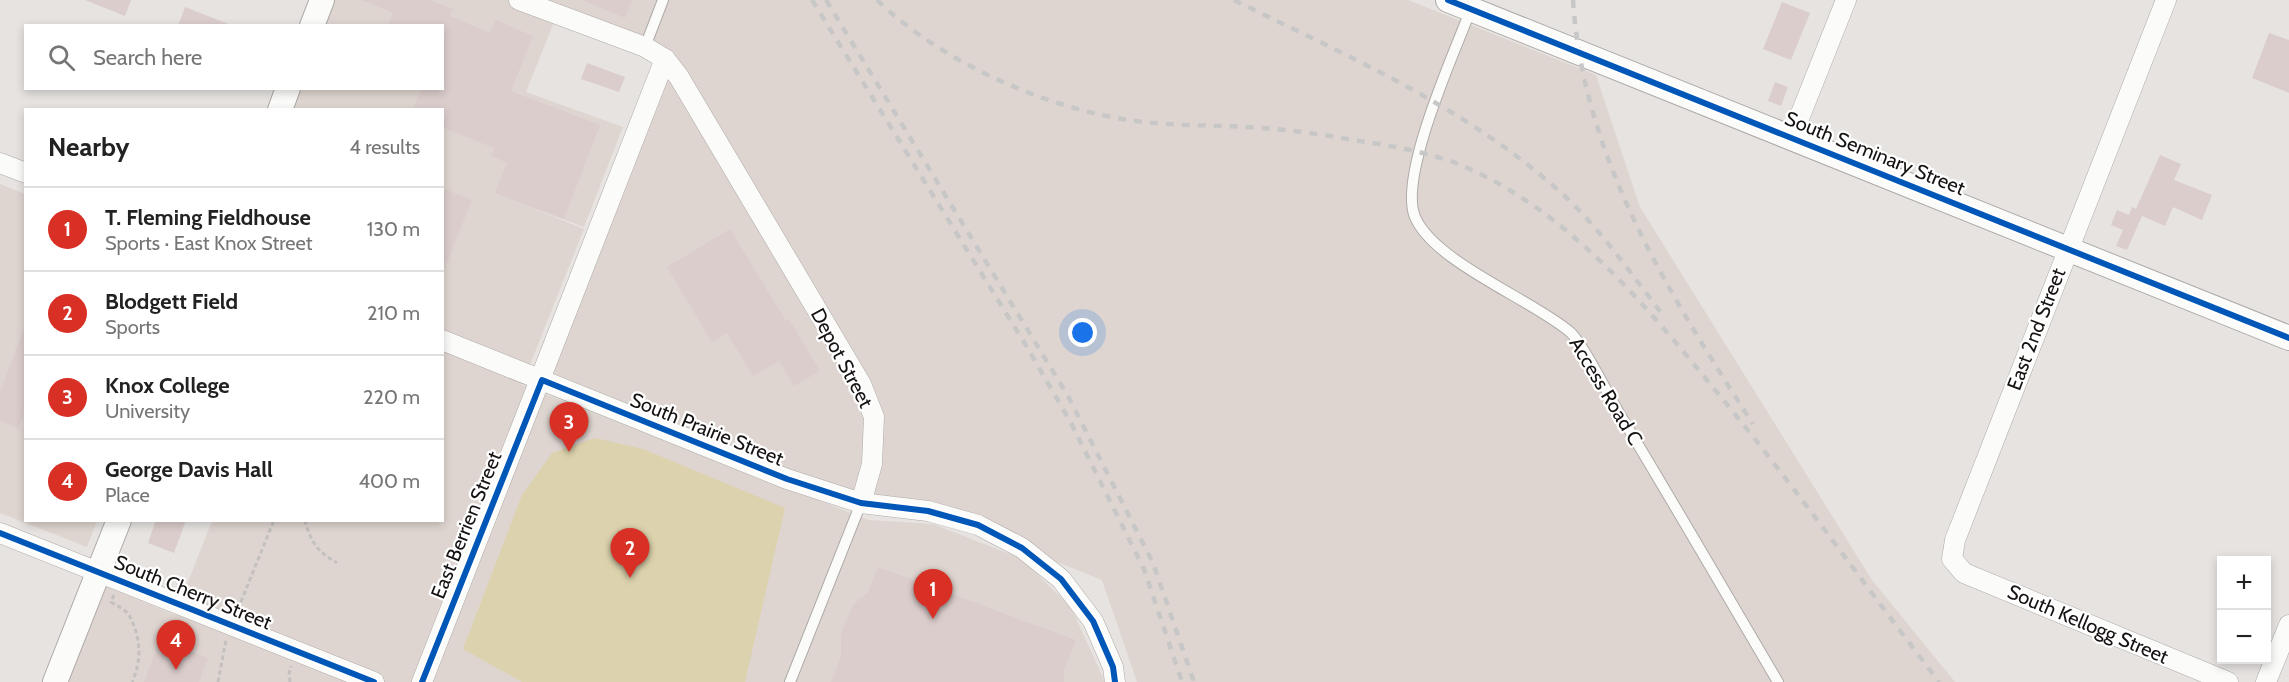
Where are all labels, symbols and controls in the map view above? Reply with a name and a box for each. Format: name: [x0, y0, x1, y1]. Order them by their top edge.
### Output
search box: [24, 24, 444, 90]
icon: search: [45, 41, 78, 74]
text: Search here: [93, 44, 202, 71]
street label: South Seminary Street: [1781, 106, 1969, 200]
text: Nearby: [48, 131, 129, 163]
text: 4 results: [349, 135, 420, 159]
text: T. Fleming Fieldhouse: [105, 204, 311, 231]
text: 1: [64, 217, 71, 241]
text: 130 m: [367, 217, 420, 241]
text: Sports · East Knox Street: [105, 231, 313, 255]
street label: East 2nd Street: [2002, 264, 2070, 393]
text: Blodgett Field: [105, 288, 238, 315]
text: 2: [62, 301, 73, 325]
text: 210 m: [367, 301, 420, 325]
street label: Depot Street: [806, 304, 878, 412]
text: Sports: [105, 315, 160, 339]
your location: [1068, 318, 1097, 347]
street label: Access Road C: [1564, 333, 1648, 449]
text: Knox College: [105, 372, 230, 399]
text: 3: [62, 385, 73, 409]
text: 220 m: [363, 385, 420, 409]
street label: South Prairie Street: [627, 387, 787, 471]
text: University: [105, 399, 190, 423]
pin: 3: [550, 402, 588, 452]
street label: East Berrien Street: [426, 448, 507, 602]
text: George Davis Hall: [105, 456, 273, 483]
text: 4: [61, 469, 74, 493]
text: 400 m: [358, 469, 420, 493]
text: Place: [105, 483, 150, 507]
pin: 2: [610, 528, 650, 578]
street label: South Cherry Street: [111, 550, 275, 635]
map controls: [2217, 556, 2271, 664]
button: +: [2217, 556, 2271, 610]
pin: 1: [914, 570, 952, 619]
street label: South Kellogg Street: [2004, 579, 2172, 669]
button: −: [2217, 610, 2271, 664]
pin: 4: [156, 620, 195, 670]

